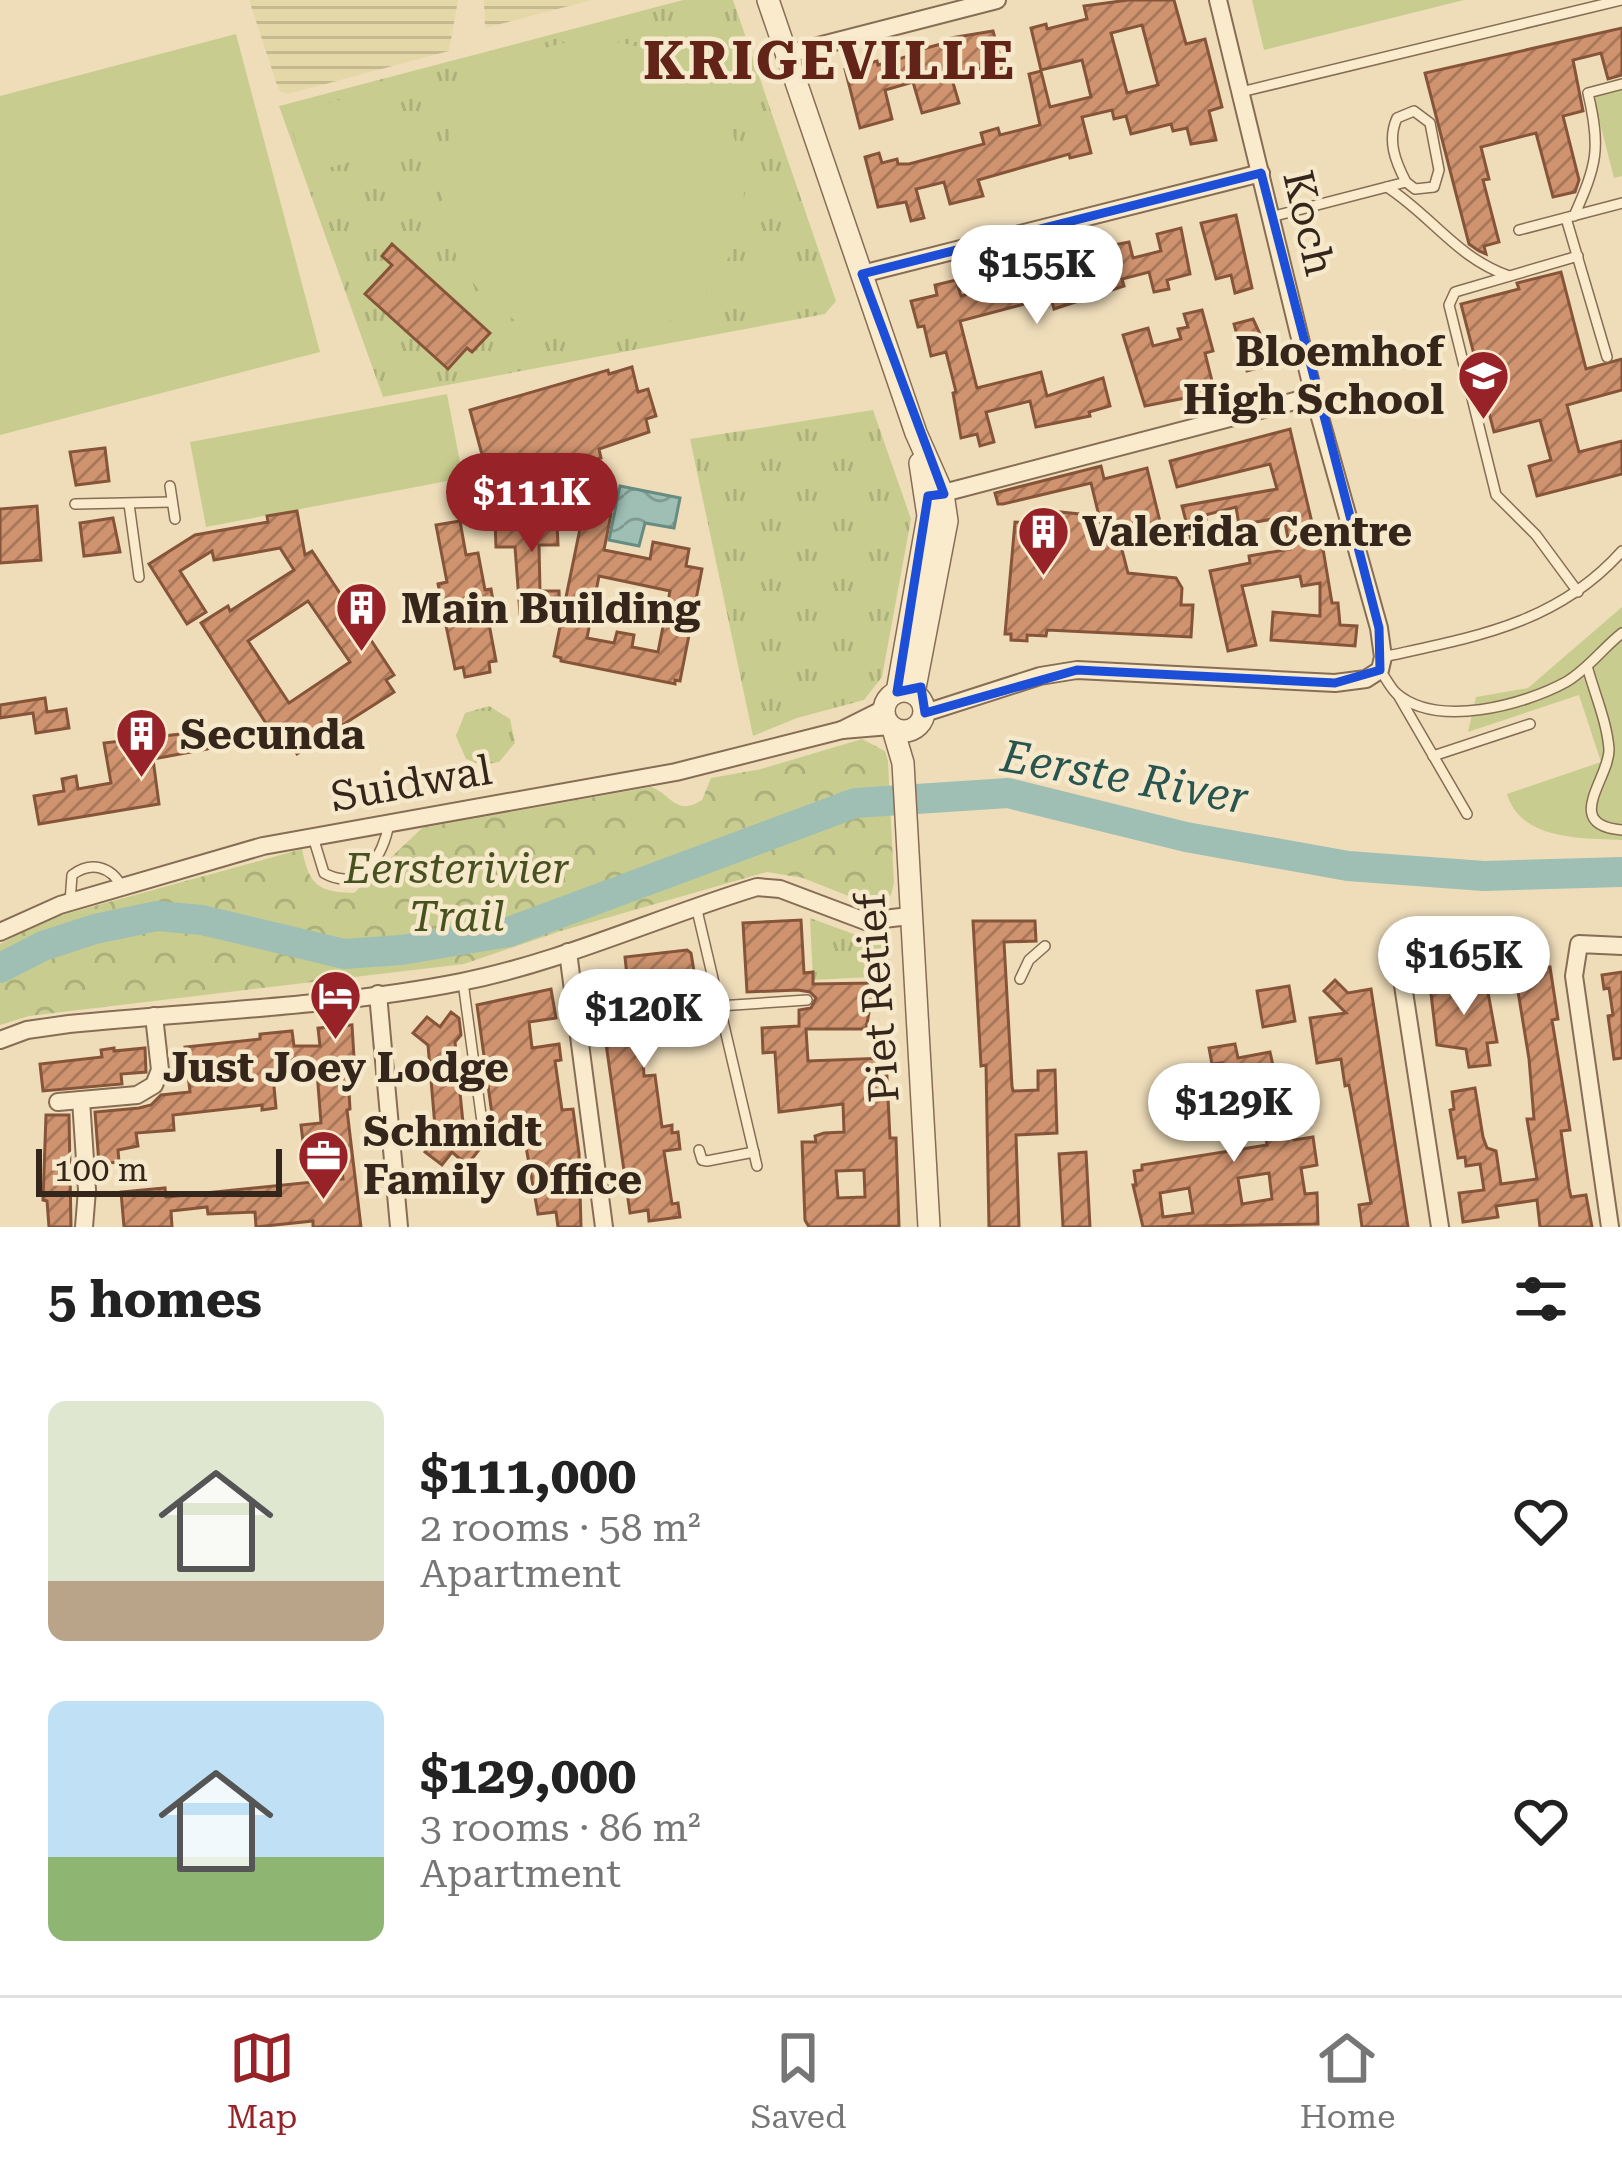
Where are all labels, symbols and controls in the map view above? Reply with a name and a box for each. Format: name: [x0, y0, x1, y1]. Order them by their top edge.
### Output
district label: KRIGEVILLE: [643, 29, 1017, 92]
street label: Koch: [1273, 166, 1345, 280]
pin: $155K: [953, 225, 1121, 327]
text: $155K: [978, 241, 1096, 287]
place label: Bloemhof High School: [1183, 327, 1445, 424]
school or university icon: Bloemhof High School: [1455, 347, 1511, 421]
pin: $111K: [448, 453, 616, 555]
text: $111K: [473, 469, 591, 515]
building icon: Valerida Centre: [1015, 503, 1071, 577]
place label: Valerida Centre: [1082, 507, 1412, 556]
building icon: Main Building: [334, 580, 390, 654]
place label: Main Building: [401, 584, 701, 633]
building icon: Secunda: [113, 706, 169, 780]
place label: Secunda: [180, 710, 365, 759]
water label: Eerste River: [996, 729, 1253, 825]
street label: Suidwal: [327, 745, 495, 821]
park label: Eersterivier Trail: [343, 844, 570, 941]
street label: Piet Retief: [845, 890, 909, 1104]
pin: $165K: [1380, 916, 1548, 1018]
text: $165K: [1405, 932, 1523, 978]
hotel icon: Just Joey Lodge: [308, 967, 364, 1041]
pin: $120K: [560, 969, 728, 1071]
text: $120K: [585, 985, 703, 1031]
place label: Just Joey Lodge: [163, 1043, 509, 1092]
pin: $129K: [1150, 1063, 1318, 1165]
text: $129K: [1175, 1079, 1293, 1125]
place label: Schmidt Family Office: [363, 1107, 642, 1204]
office icon: Schmidt Family Office: [296, 1127, 352, 1201]
scale bar: [36, 1143, 282, 1196]
text: 100 m: [54, 1150, 148, 1189]
icon: filters: [1508, 1266, 1574, 1332]
text: 5 homes: [48, 1270, 262, 1329]
text: $111,000: [420, 1446, 636, 1505]
icon: home: [144, 1449, 288, 1593]
icon: heart: [1508, 1488, 1574, 1554]
text: 2 rooms · 58 m²: [420, 1505, 701, 1551]
text: Apartment: [420, 1551, 621, 1597]
text: $129,000: [420, 1746, 636, 1805]
icon: home: [144, 1749, 288, 1893]
icon: heart: [1508, 1788, 1574, 1854]
text: 3 rooms · 86 m²: [420, 1805, 701, 1851]
text: Apartment: [420, 1851, 621, 1897]
tab: Map: [227, 2025, 297, 2136]
tab: Saved: [751, 2025, 846, 2136]
tab: Home: [1300, 2025, 1395, 2136]

